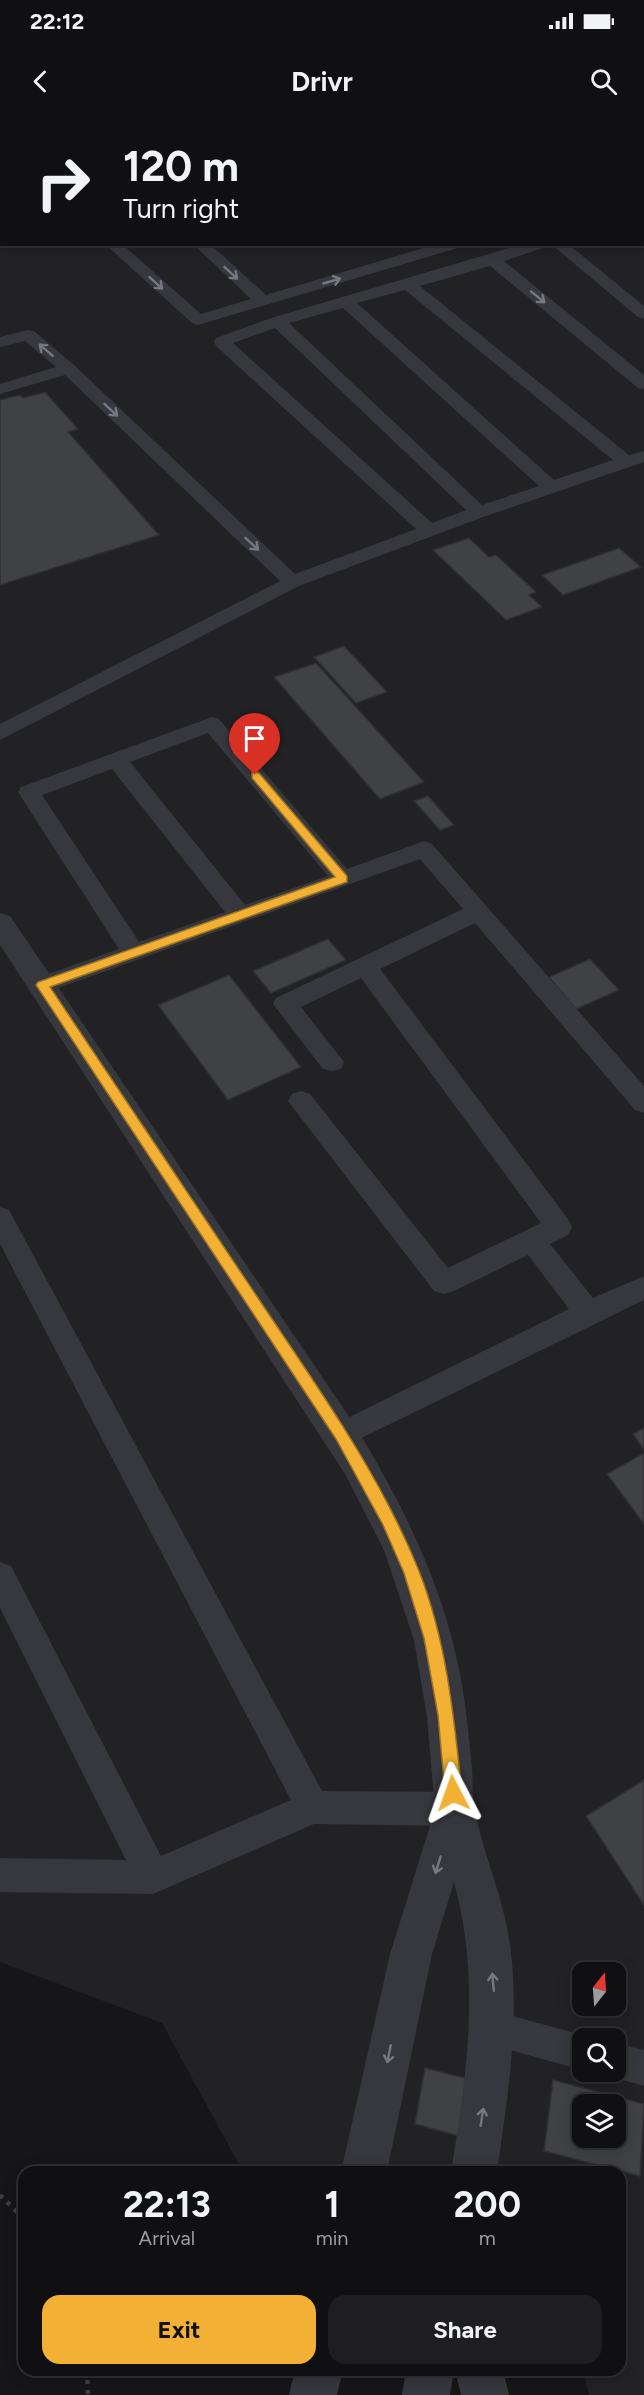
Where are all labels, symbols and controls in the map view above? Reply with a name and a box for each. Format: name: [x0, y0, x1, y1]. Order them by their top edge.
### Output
text: 22:12: [30, 8, 84, 35]
icon: back: [24, 65, 57, 98]
text: Drivr: [291, 65, 353, 98]
icon: search: [587, 65, 620, 98]
text: 120 m: [123, 141, 239, 192]
icon: right: [24, 144, 102, 222]
text: Turn right: [123, 192, 239, 225]
one-way arrow: [223, 266, 238, 280]
one-way arrow: [322, 274, 341, 286]
one-way arrow: [148, 276, 163, 290]
one-way arrow: [530, 291, 546, 304]
one-way arrow: [39, 343, 54, 357]
one-way arrow: [103, 402, 118, 417]
one-way arrow: [245, 536, 260, 551]
pin: [229, 713, 280, 775]
icon: arrive: [238, 722, 271, 755]
position arrow: [421, 1761, 485, 1825]
one-way arrow: [432, 1856, 443, 1875]
north arrow: [572, 1962, 626, 2016]
map controls: [572, 1962, 626, 2148]
one-way arrow: [487, 1972, 498, 1992]
button: search: [572, 2028, 626, 2082]
one-way arrow: [382, 2044, 394, 2063]
button: layers: [572, 2094, 626, 2148]
one-way arrow: [477, 2107, 488, 2127]
text: 22:13: [123, 2183, 211, 2226]
text: 1: [324, 2183, 340, 2226]
text: 200: [453, 2183, 521, 2226]
text: Arrival: [139, 2226, 195, 2250]
text: min: [316, 2226, 349, 2250]
text: m: [479, 2226, 496, 2250]
button: Exit: [42, 2295, 316, 2364]
button: Share: [328, 2295, 602, 2364]

